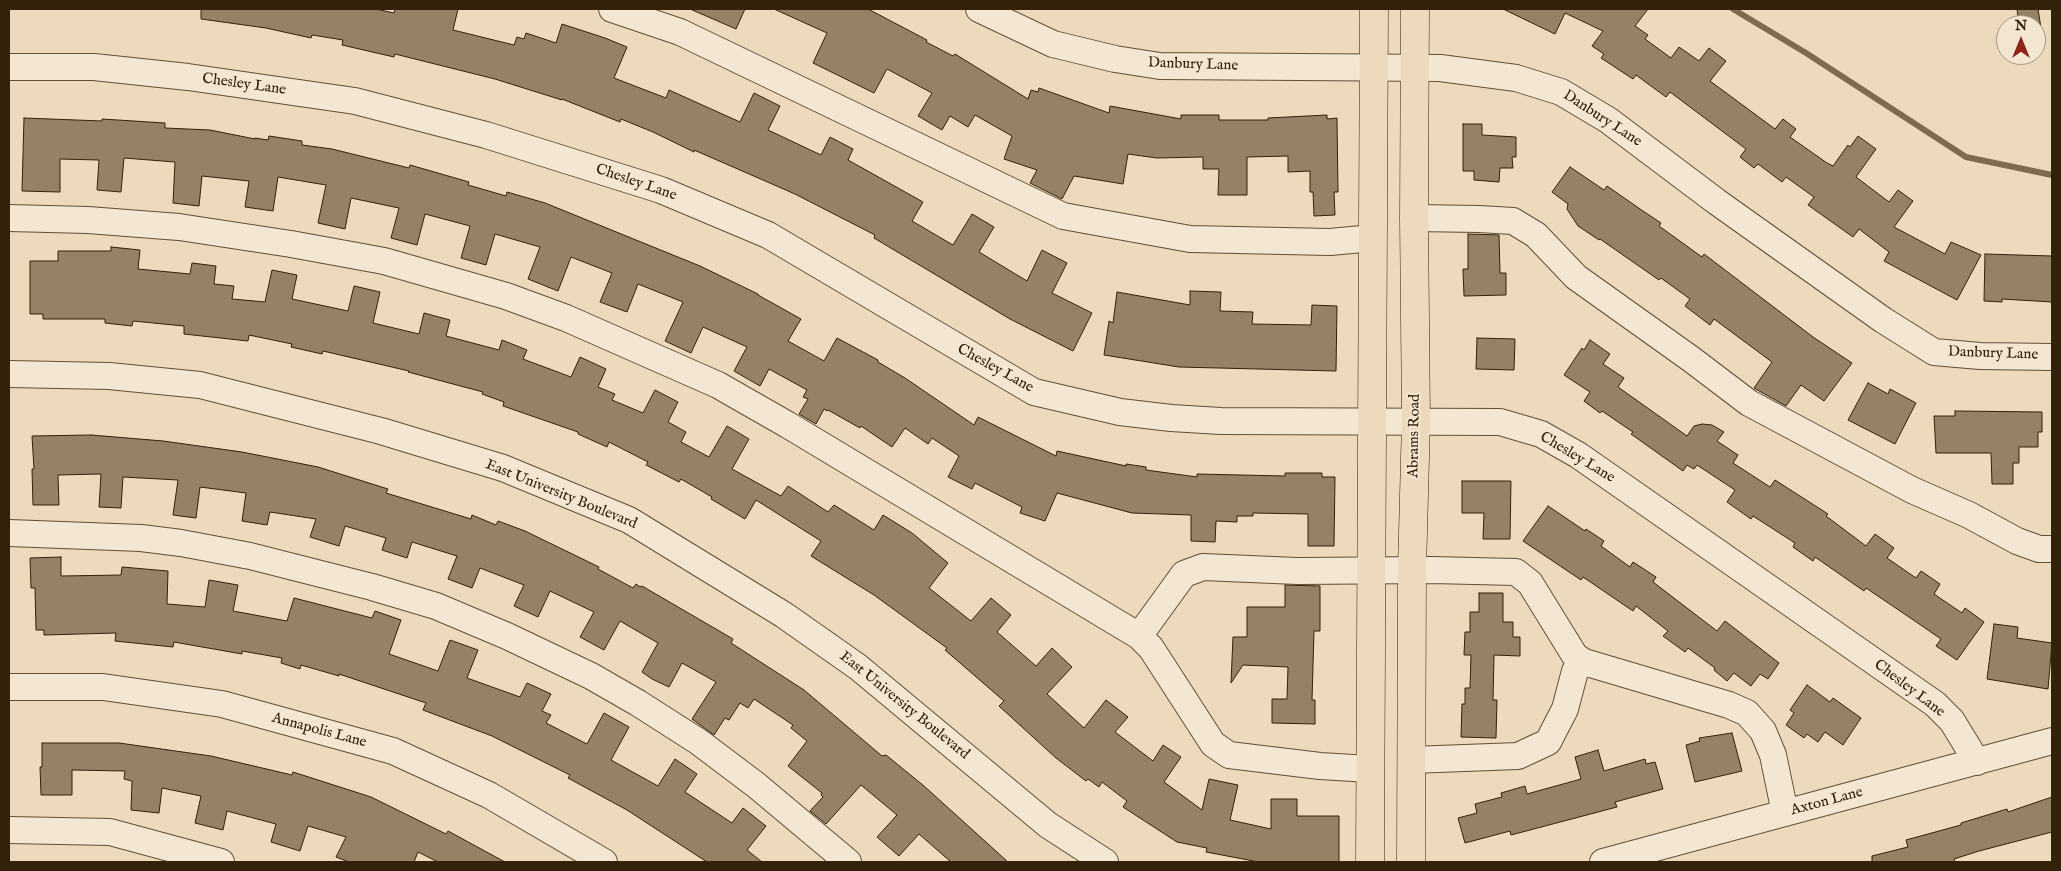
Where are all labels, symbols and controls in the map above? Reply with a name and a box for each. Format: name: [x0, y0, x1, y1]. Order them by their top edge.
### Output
north arrow: [1996, 15, 2046, 65]
text: N: [2015, 17, 2027, 35]
street label: Danbury Lane: [1148, 54, 1238, 76]
street label: Chesley Lane: [201, 70, 287, 100]
street label: Danbury Lane: [1559, 87, 1645, 151]
street label: Chesley Lane: [593, 161, 679, 205]
street label: Chesley Lane: [954, 341, 1036, 397]
street label: Danbury Lane: [1948, 343, 2038, 365]
street label: Abrams Road: [1405, 394, 1425, 478]
street label: Chesley Lane: [1536, 429, 1618, 487]
street label: East University Boulevard: [482, 456, 640, 534]
street label: East University Boulevard: [835, 648, 973, 764]
street label: Chesley Lane: [1870, 656, 1948, 722]
street label: Annapolis Lane: [270, 710, 368, 752]
street label: Axton Lane: [1789, 784, 1865, 820]

